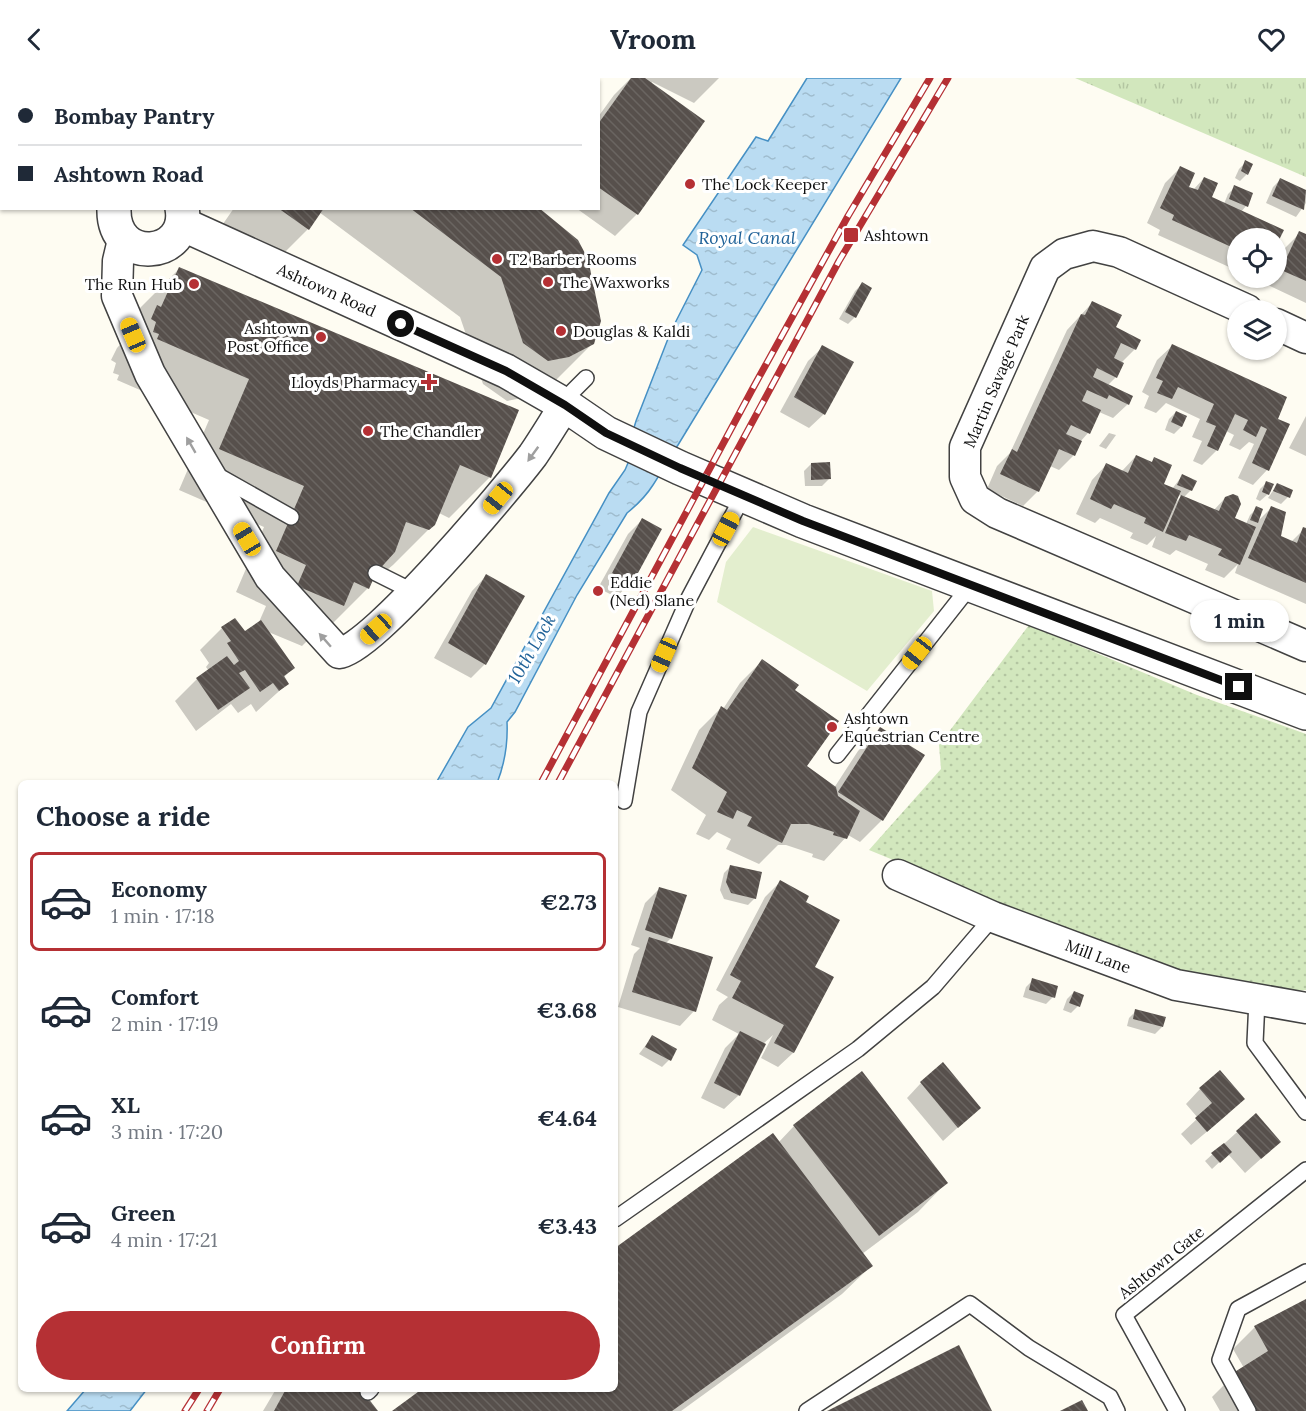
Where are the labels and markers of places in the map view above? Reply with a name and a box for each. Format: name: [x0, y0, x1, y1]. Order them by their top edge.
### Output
place label: The Lock Keeper: [702, 174, 828, 194]
marker: The Lock Keeper: [683, 177, 697, 191]
place label: Ashtown: [863, 225, 929, 245]
marker: Ashtown: [842, 226, 860, 244]
place label: T2 Barber Rooms: [509, 249, 637, 269]
marker: T2 Barber Rooms: [490, 252, 504, 266]
place label: The Waxworks: [560, 272, 670, 292]
place label: The Run Hub: [85, 274, 182, 294]
marker: The Waxworks: [541, 275, 555, 289]
marker: The Run Hub: [187, 277, 201, 291]
place label: Ashtown Post Office: [227, 318, 309, 356]
place label: Douglas & Kaldi: [573, 321, 690, 341]
marker: Douglas & Kaldi: [554, 324, 568, 338]
marker: Ashtown Post Office: [314, 330, 328, 344]
place label: Lloyds Pharmacy: [291, 372, 418, 392]
marker: Lloyds Pharmacy: [422, 375, 436, 389]
place label: The Chandler: [380, 421, 481, 441]
marker: The Chandler: [361, 424, 375, 438]
place label: Eddie (Ned) Slane: [610, 572, 695, 611]
marker: Eddie (Ned) Slane: [591, 584, 605, 598]
place label: Ashtown Equestrian Centre: [843, 708, 980, 746]
marker: Ashtown Equestrian Centre: [825, 720, 839, 734]

